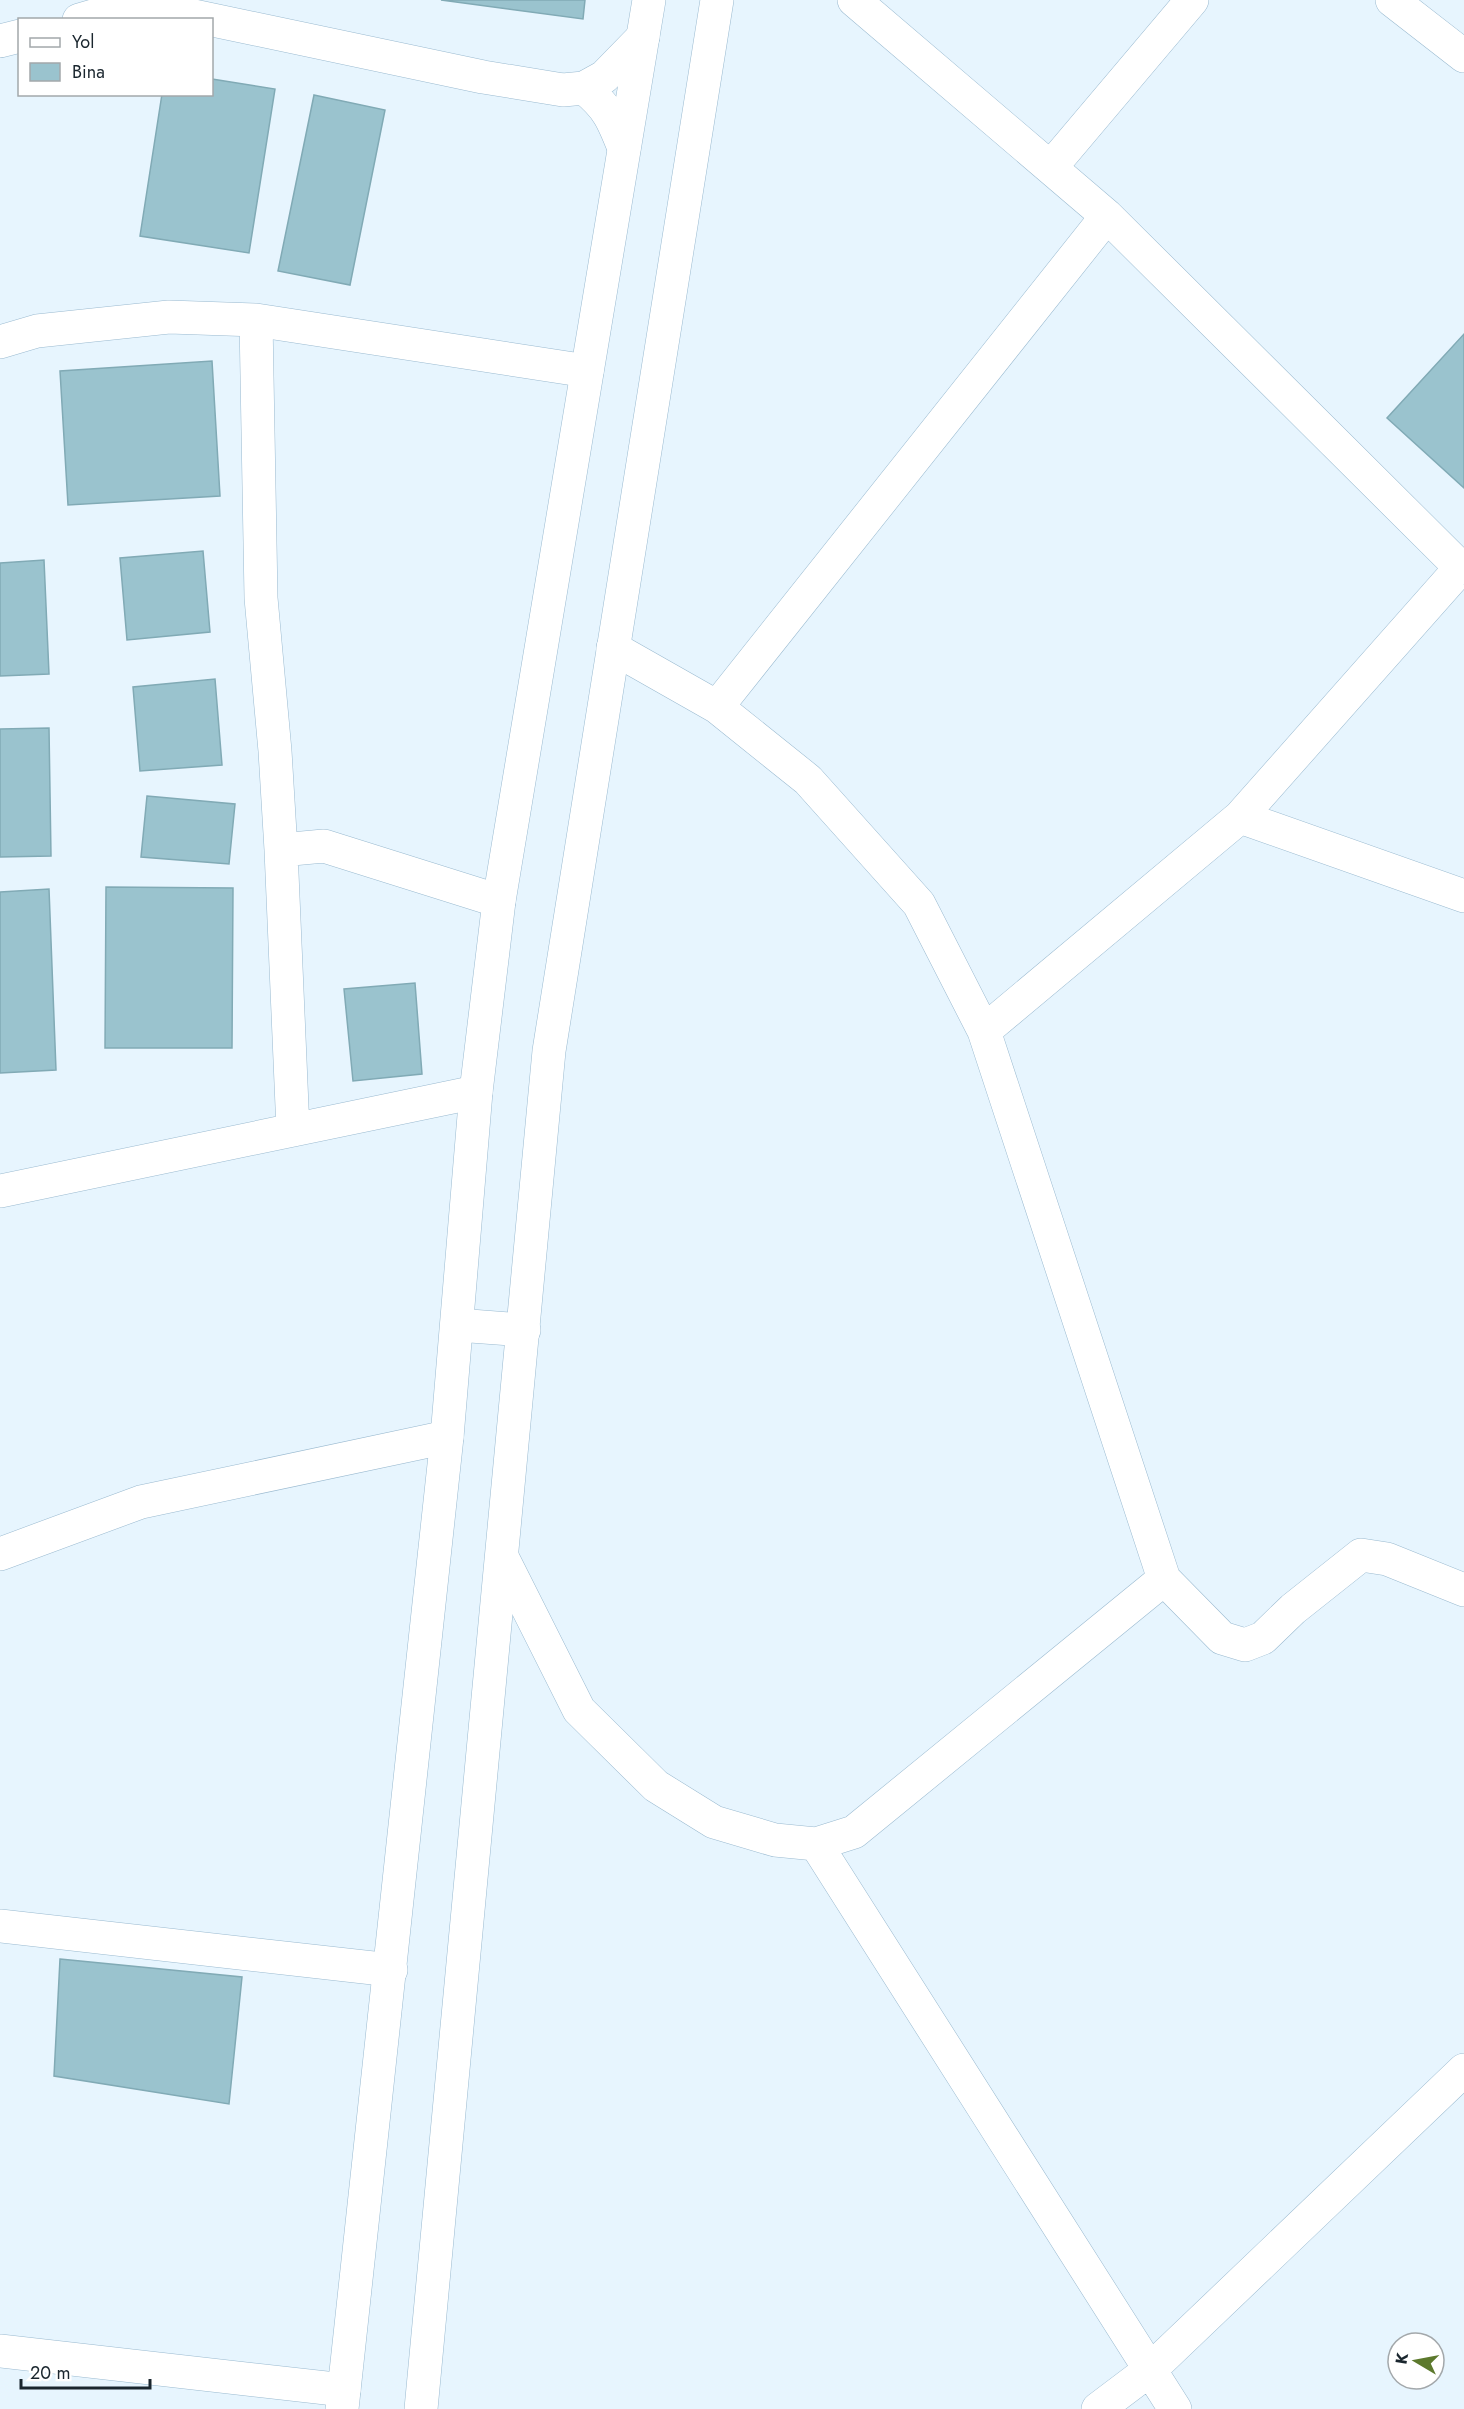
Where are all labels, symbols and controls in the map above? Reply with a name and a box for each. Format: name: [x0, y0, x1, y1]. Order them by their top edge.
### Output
legend: [18, 18, 213, 96]
text: Yol: [72, 29, 94, 55]
text: Bina: [72, 59, 105, 85]
north arrow: [1386, 2331, 1446, 2391]
text: K: [1389, 2350, 1414, 2366]
scale bar: [21, 2352, 150, 2390]
text: 20 m: [30, 2360, 70, 2386]

